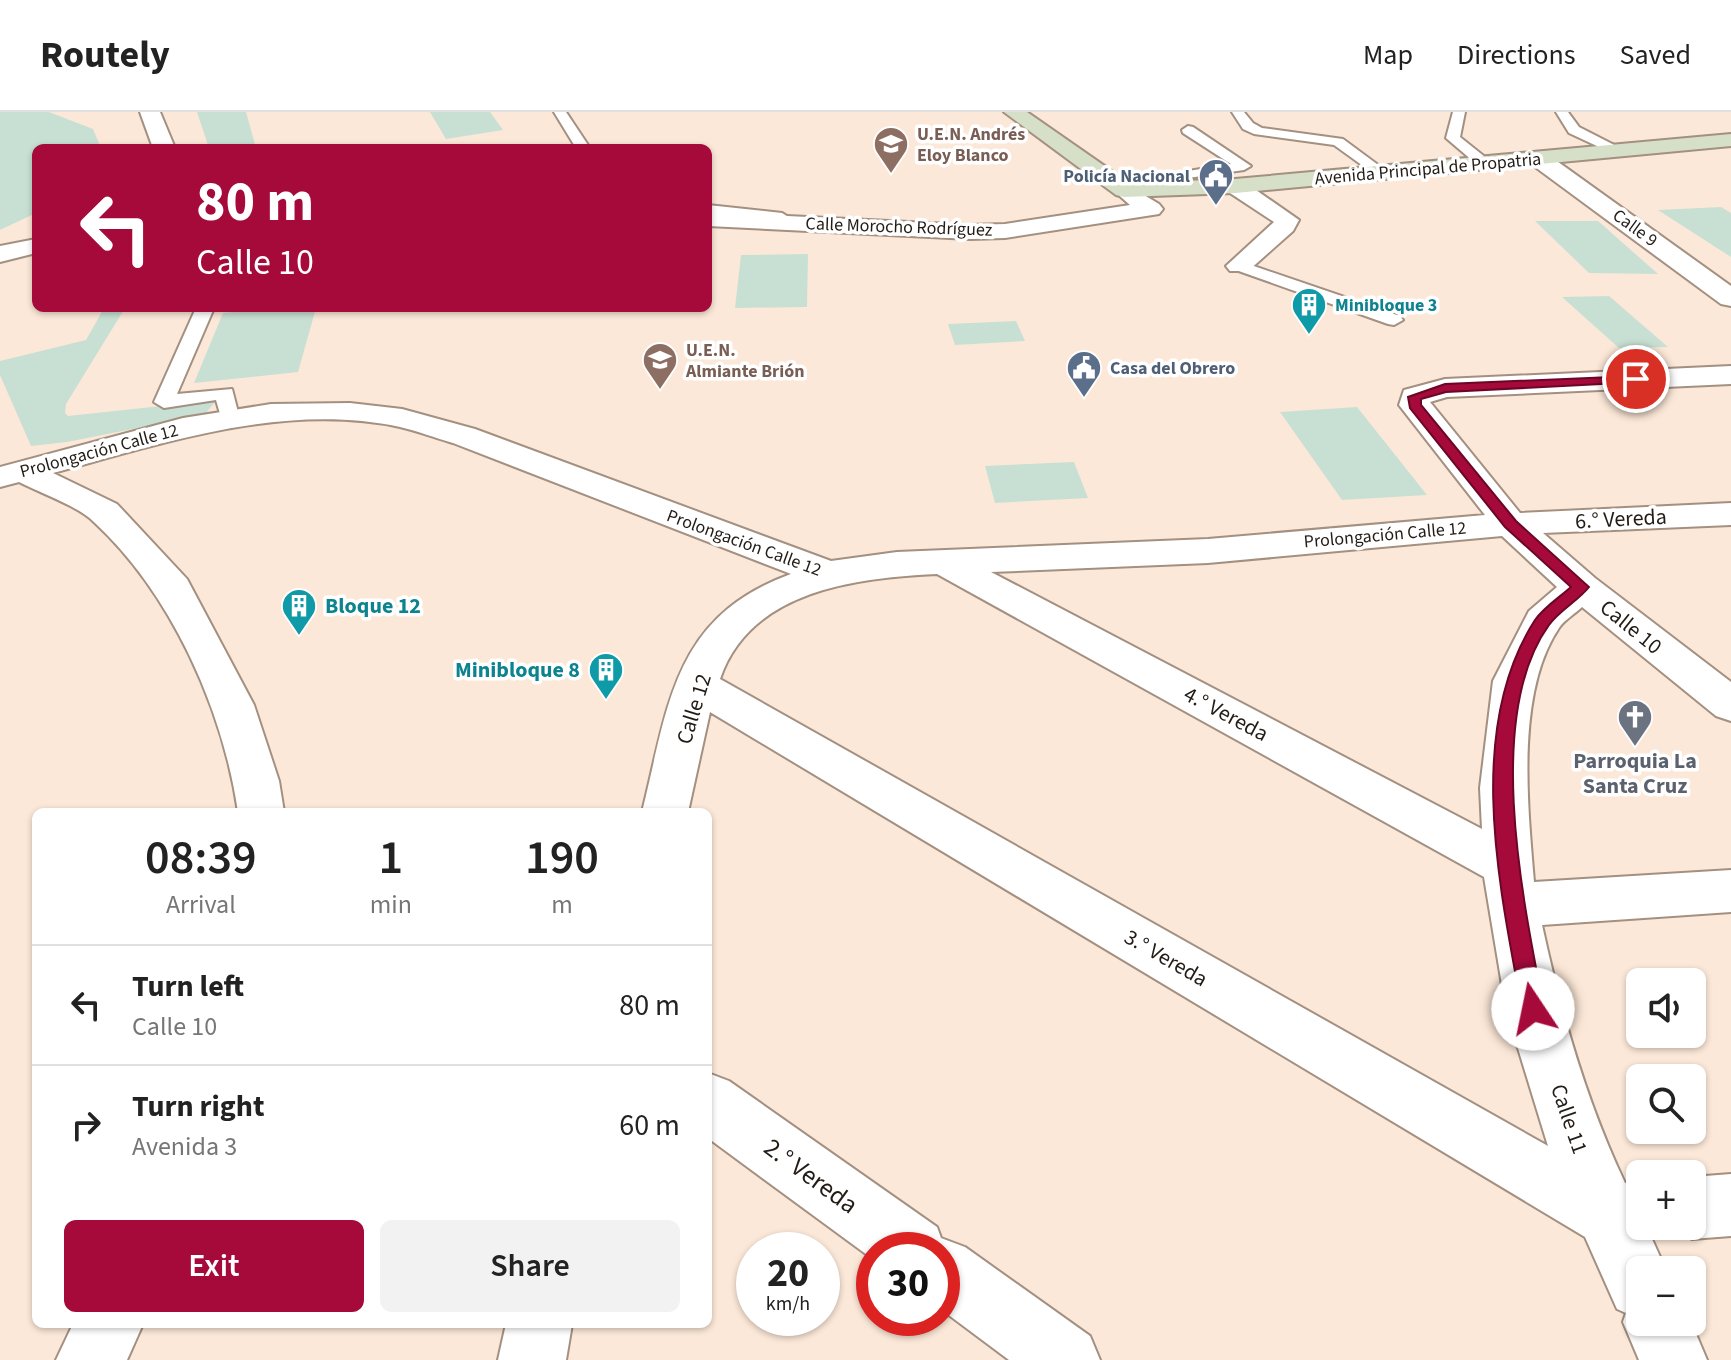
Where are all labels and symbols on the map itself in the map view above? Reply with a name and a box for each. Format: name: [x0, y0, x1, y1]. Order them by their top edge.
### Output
place label: U.E.N. Andrés Eloy Blanco: [917, 122, 1025, 168]
school or university icon: U.E.N. Andrés Eloy Blanco: [872, 125, 910, 175]
street label: Avenida Principal de Propatria: [1314, 147, 1542, 191]
public building icon: Policía Nacional: [1197, 157, 1235, 207]
place label: Policía Nacional: [1063, 164, 1190, 189]
street label: Calle 9: [1607, 203, 1663, 253]
street label: Calle Morocho Rodríguez: [805, 211, 993, 243]
building icon: Minibloque 3: [1290, 286, 1328, 336]
place label: Minibloque 3: [1335, 293, 1437, 318]
place label: U.E.N. Almiante Brión: [685, 338, 804, 384]
school or university icon: U.E.N. Almiante Brión: [641, 341, 679, 391]
pin: [1602, 345, 1670, 413]
public building icon: Casa del Obrero: [1065, 349, 1103, 399]
place label: Casa del Obrero: [1110, 356, 1235, 381]
street label: Prolongación Calle 12: [17, 418, 181, 484]
street label: 6.° Vereda: [1574, 501, 1668, 537]
street label: Prolongación Calle 12: [663, 503, 825, 583]
street label: Prolongación Calle 12: [1303, 515, 1467, 555]
building icon: Bloque 12: [280, 587, 318, 637]
place label: Bloque 12: [325, 590, 421, 622]
street label: Calle 10: [1593, 592, 1669, 662]
building icon: Minibloque 8: [587, 651, 625, 701]
place label: Minibloque 8: [455, 654, 580, 686]
street label: Calle 12: [668, 670, 720, 748]
street label: 4.° Vereda: [1178, 678, 1274, 750]
church icon: Parroquia La Santa Cruz: [1616, 698, 1654, 748]
place label: Parroquia La Santa Cruz: [1573, 745, 1697, 802]
street label: 3.° Vereda: [1118, 921, 1214, 995]
position arrow: [1491, 967, 1575, 1051]
street label: Calle 11: [1542, 1080, 1596, 1158]
street label: 2.° Vereda: [756, 1129, 866, 1223]
speed limit sign: 30: [856, 1232, 960, 1336]

